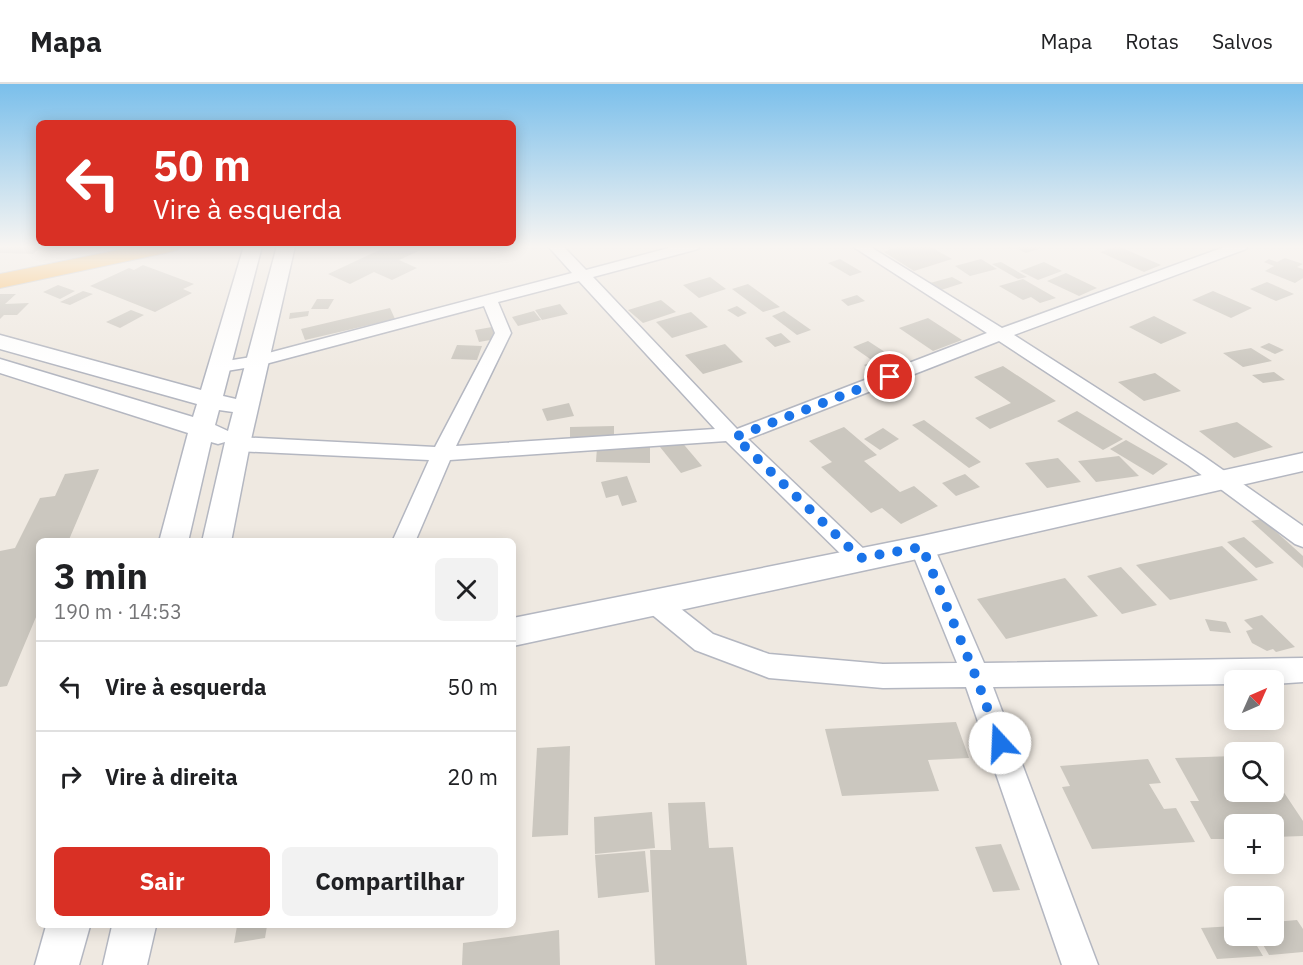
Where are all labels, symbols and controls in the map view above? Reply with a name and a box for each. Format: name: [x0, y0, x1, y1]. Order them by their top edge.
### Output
text: Mapa: [30, 23, 102, 60]
text: Mapa: [1041, 27, 1092, 55]
text: Rotas: [1125, 27, 1179, 55]
text: Salvos: [1212, 27, 1273, 55]
text: 50 m: [153, 138, 251, 193]
icon: left: [54, 144, 132, 222]
text: Vire à esquerda: [153, 191, 342, 226]
pin: [864, 351, 915, 402]
icon: arrive: [873, 360, 906, 393]
text: 3 min: [54, 552, 148, 599]
button: close: [435, 558, 498, 621]
text: 190 m · 14:53: [54, 598, 182, 625]
icon: left: [54, 670, 87, 703]
north arrow: [1224, 670, 1284, 730]
map controls: [1224, 670, 1284, 946]
text: Vire à esquerda: [105, 672, 267, 701]
text: 50 m: [447, 672, 498, 701]
position arrow: [968, 711, 1032, 775]
button: search: [1224, 742, 1284, 802]
icon: right: [54, 760, 87, 793]
text: Vire à direita: [105, 762, 238, 791]
text: 20 m: [447, 762, 498, 791]
button: +: [1224, 814, 1284, 874]
button: Sair: [54, 847, 270, 916]
button: Compartilhar: [282, 847, 498, 916]
button: −: [1224, 886, 1284, 946]

